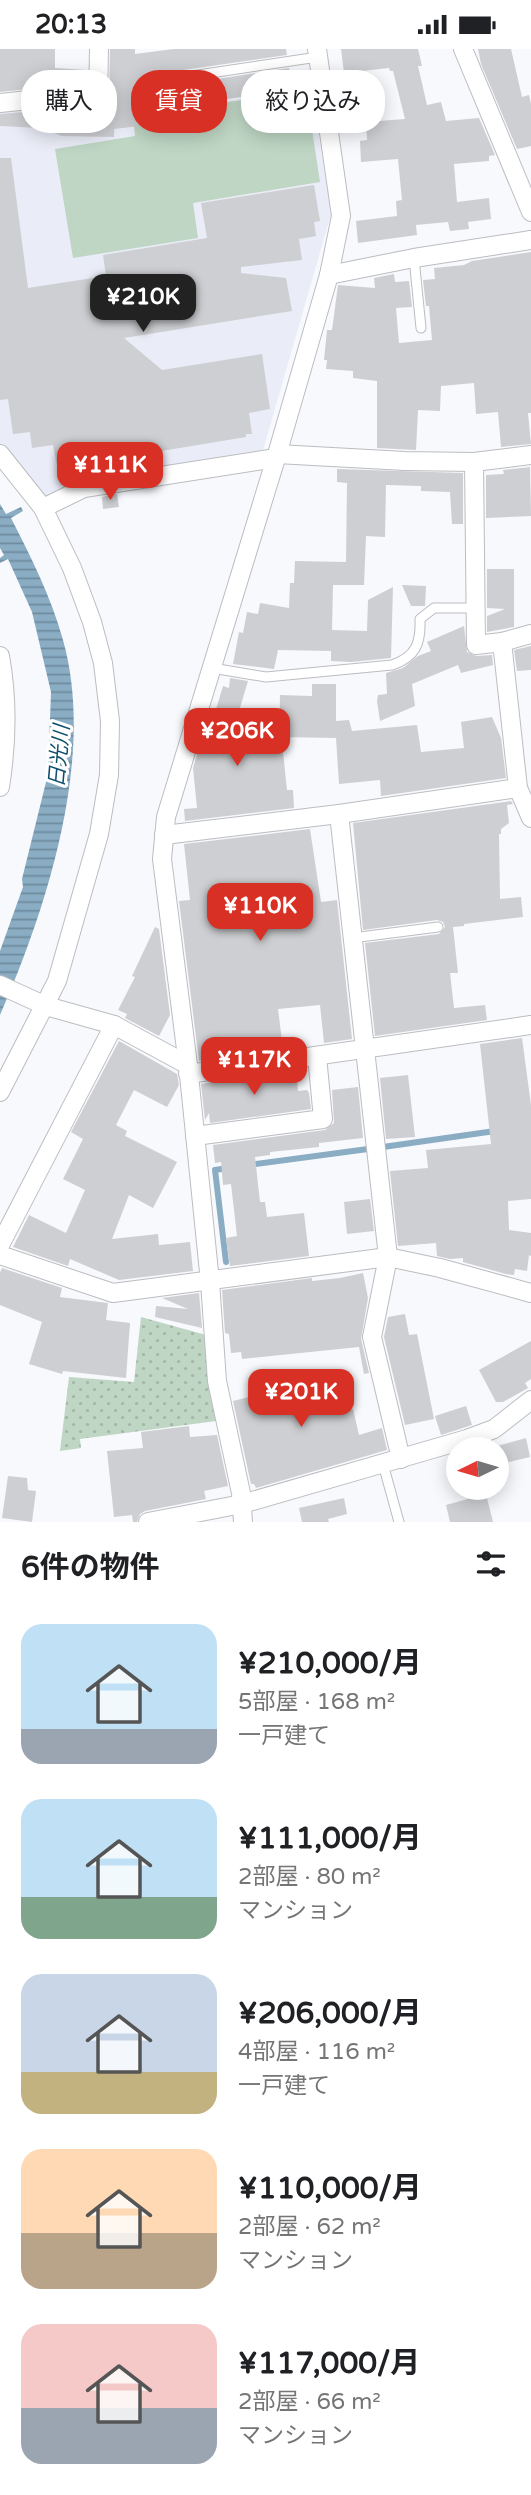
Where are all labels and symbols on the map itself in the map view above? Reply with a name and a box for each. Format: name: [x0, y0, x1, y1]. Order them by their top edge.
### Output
pin: ¥210K: [94, 275, 192, 334]
pin: ¥111K: [61, 442, 159, 502]
pin: ¥206K: [188, 709, 286, 768]
water label: 日光川: [44, 722, 75, 789]
pin: ¥110K: [211, 883, 309, 943]
pin: ¥117K: [205, 1037, 303, 1097]
pin: ¥201K: [252, 1369, 350, 1429]
north arrow: [446, 1437, 509, 1500]

